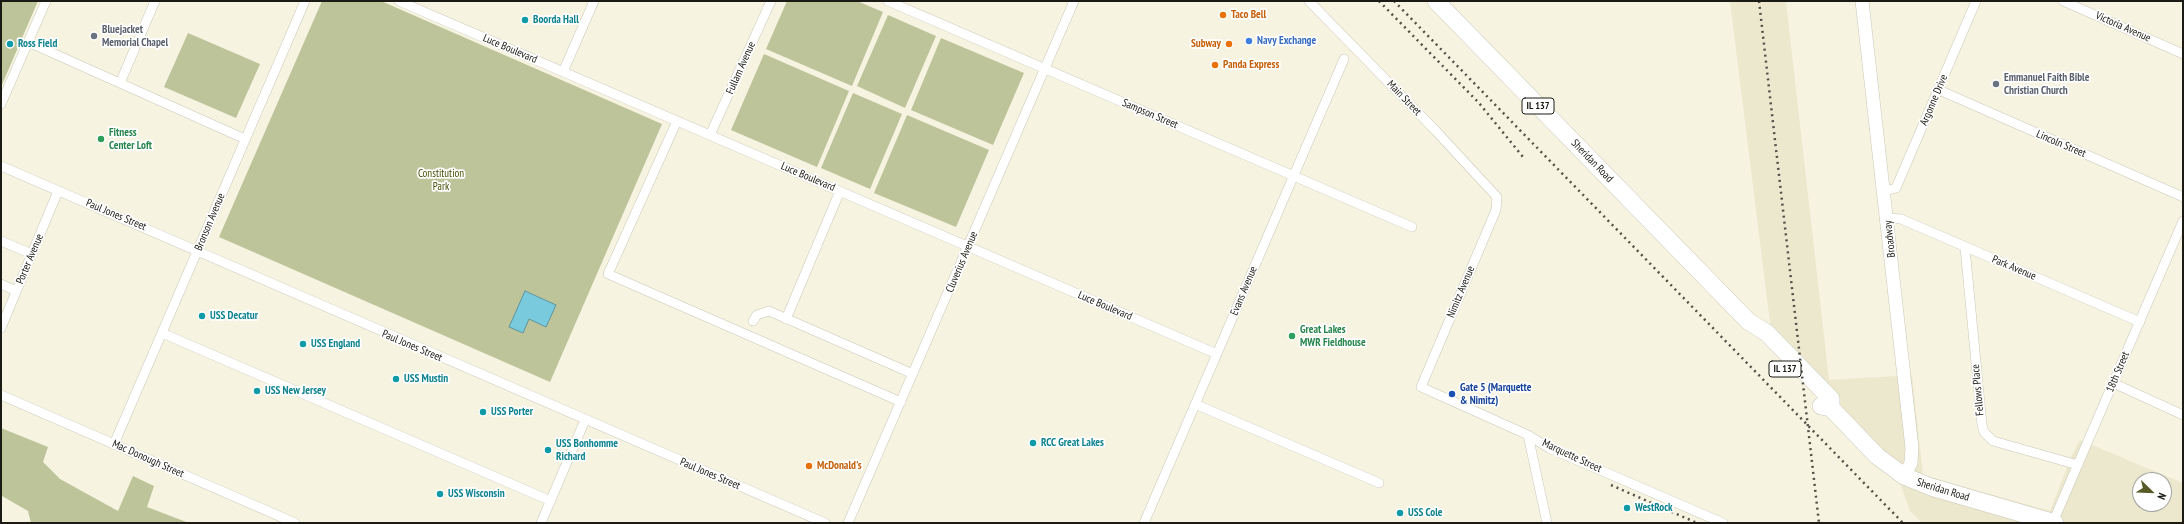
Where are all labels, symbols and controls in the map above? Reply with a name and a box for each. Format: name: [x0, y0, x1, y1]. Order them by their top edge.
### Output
place label: Taco Bell: [1231, 8, 1266, 22]
street label: Victoria Avenue: [2093, 9, 2153, 45]
marker: Taco Bell: [1218, 10, 1228, 20]
place label: Boorda Hall: [533, 13, 579, 27]
marker: Boorda Hall: [520, 15, 530, 25]
place label: Bluejacket Memorial Chapel: [102, 23, 168, 49]
marker: Bluejacket Memorial Chapel: [89, 31, 99, 41]
street label: Luce Boulevard: [481, 32, 539, 66]
place label: Navy Exchange: [1257, 34, 1316, 48]
marker: Navy Exchange: [1244, 36, 1254, 46]
place label: Ross Field: [18, 37, 57, 51]
place label: Subway: [1191, 37, 1221, 51]
marker: Ross Field: [5, 39, 15, 49]
marker: Subway: [1224, 39, 1234, 49]
street label: Fullam Avenue: [724, 40, 758, 96]
place label: Panda Express: [1223, 58, 1279, 72]
marker: Panda Express: [1210, 60, 1220, 70]
place label: Emmanuel Faith Bible Christian Church: [2004, 71, 2089, 97]
street label: Argonne Drive: [1917, 72, 1951, 128]
street label: Main Street: [1384, 78, 1424, 118]
marker: Emmanuel Faith Bible Christian Church: [1991, 79, 2001, 89]
street label: Sampson Street: [1120, 96, 1180, 132]
road number: IL 137: [1522, 98, 1554, 114]
place label: Fitness Center Loft: [109, 126, 152, 152]
street label: Lincoln Street: [2034, 128, 2088, 160]
marker: Fitness Center Loft: [96, 134, 106, 144]
street label: Sheridan Road: [1568, 137, 1616, 185]
street label: Luce Boulevard: [779, 160, 837, 194]
park label: Constitution Park: [418, 167, 464, 193]
street label: Bronson Avenue: [192, 191, 228, 253]
street label: Paul Jones Street: [84, 196, 148, 234]
street label: Broadway: [1881, 220, 1899, 258]
street label: Cluverius Avenue: [943, 229, 981, 295]
street label: Porter Avenue: [14, 232, 46, 286]
street label: Park Avenue: [1990, 253, 2038, 283]
street label: Evans Avenue: [1228, 264, 1260, 318]
street label: Nimitz Avenue: [1444, 264, 1478, 320]
street label: Luce Boulevard: [1076, 289, 1134, 323]
place label: USS Decatur: [210, 309, 258, 323]
marker: USS Decatur: [197, 311, 207, 321]
place label: Great Lakes MWR Fieldhouse: [1300, 323, 1366, 349]
street label: Paul Jones Street: [380, 327, 444, 365]
marker: Great Lakes MWR Fieldhouse: [1287, 331, 1297, 341]
place label: USS England: [311, 337, 360, 351]
marker: USS England: [298, 339, 308, 349]
street label: 18th Street: [2104, 350, 2132, 394]
road number: IL 137: [1769, 361, 1801, 377]
street label: Fellows Place: [1969, 364, 1987, 416]
place label: USS Mustin: [404, 372, 448, 386]
marker: USS Mustin: [391, 374, 401, 384]
place label: Gate 5 (Marquette & Nimitz): [1460, 381, 1531, 407]
place label: USS New Jersey: [265, 384, 326, 398]
marker: USS New Jersey: [252, 386, 262, 396]
marker: Gate 5 (Marquette & Nimitz): [1447, 389, 1457, 399]
place label: USS Porter: [491, 405, 533, 419]
marker: USS Porter: [478, 407, 488, 417]
place label: RCC Great Lakes: [1041, 436, 1104, 450]
street label: Marquette Street: [1540, 436, 1604, 476]
street label: Mac Donough Street: [110, 437, 186, 481]
place label: USS Bonhomme Richard: [556, 437, 618, 463]
marker: RCC Great Lakes: [1028, 438, 1038, 448]
marker: USS Bonhomme Richard: [543, 445, 553, 455]
street label: Paul Jones Street: [678, 455, 742, 493]
place label: McDonald's: [817, 459, 862, 473]
marker: McDonald's: [804, 461, 814, 471]
north arrow: [2132, 472, 2172, 512]
street label: Sheridan Road: [1915, 476, 1971, 504]
place label: USS Wisconsin: [448, 487, 505, 501]
marker: USS Wisconsin: [435, 489, 445, 499]
text: N: [2155, 491, 2170, 502]
place label: WestRock: [1635, 501, 1673, 515]
marker: WestRock: [1622, 503, 1632, 513]
place label: USS Cole: [1408, 506, 1443, 520]
marker: USS Cole: [1395, 508, 1405, 518]

